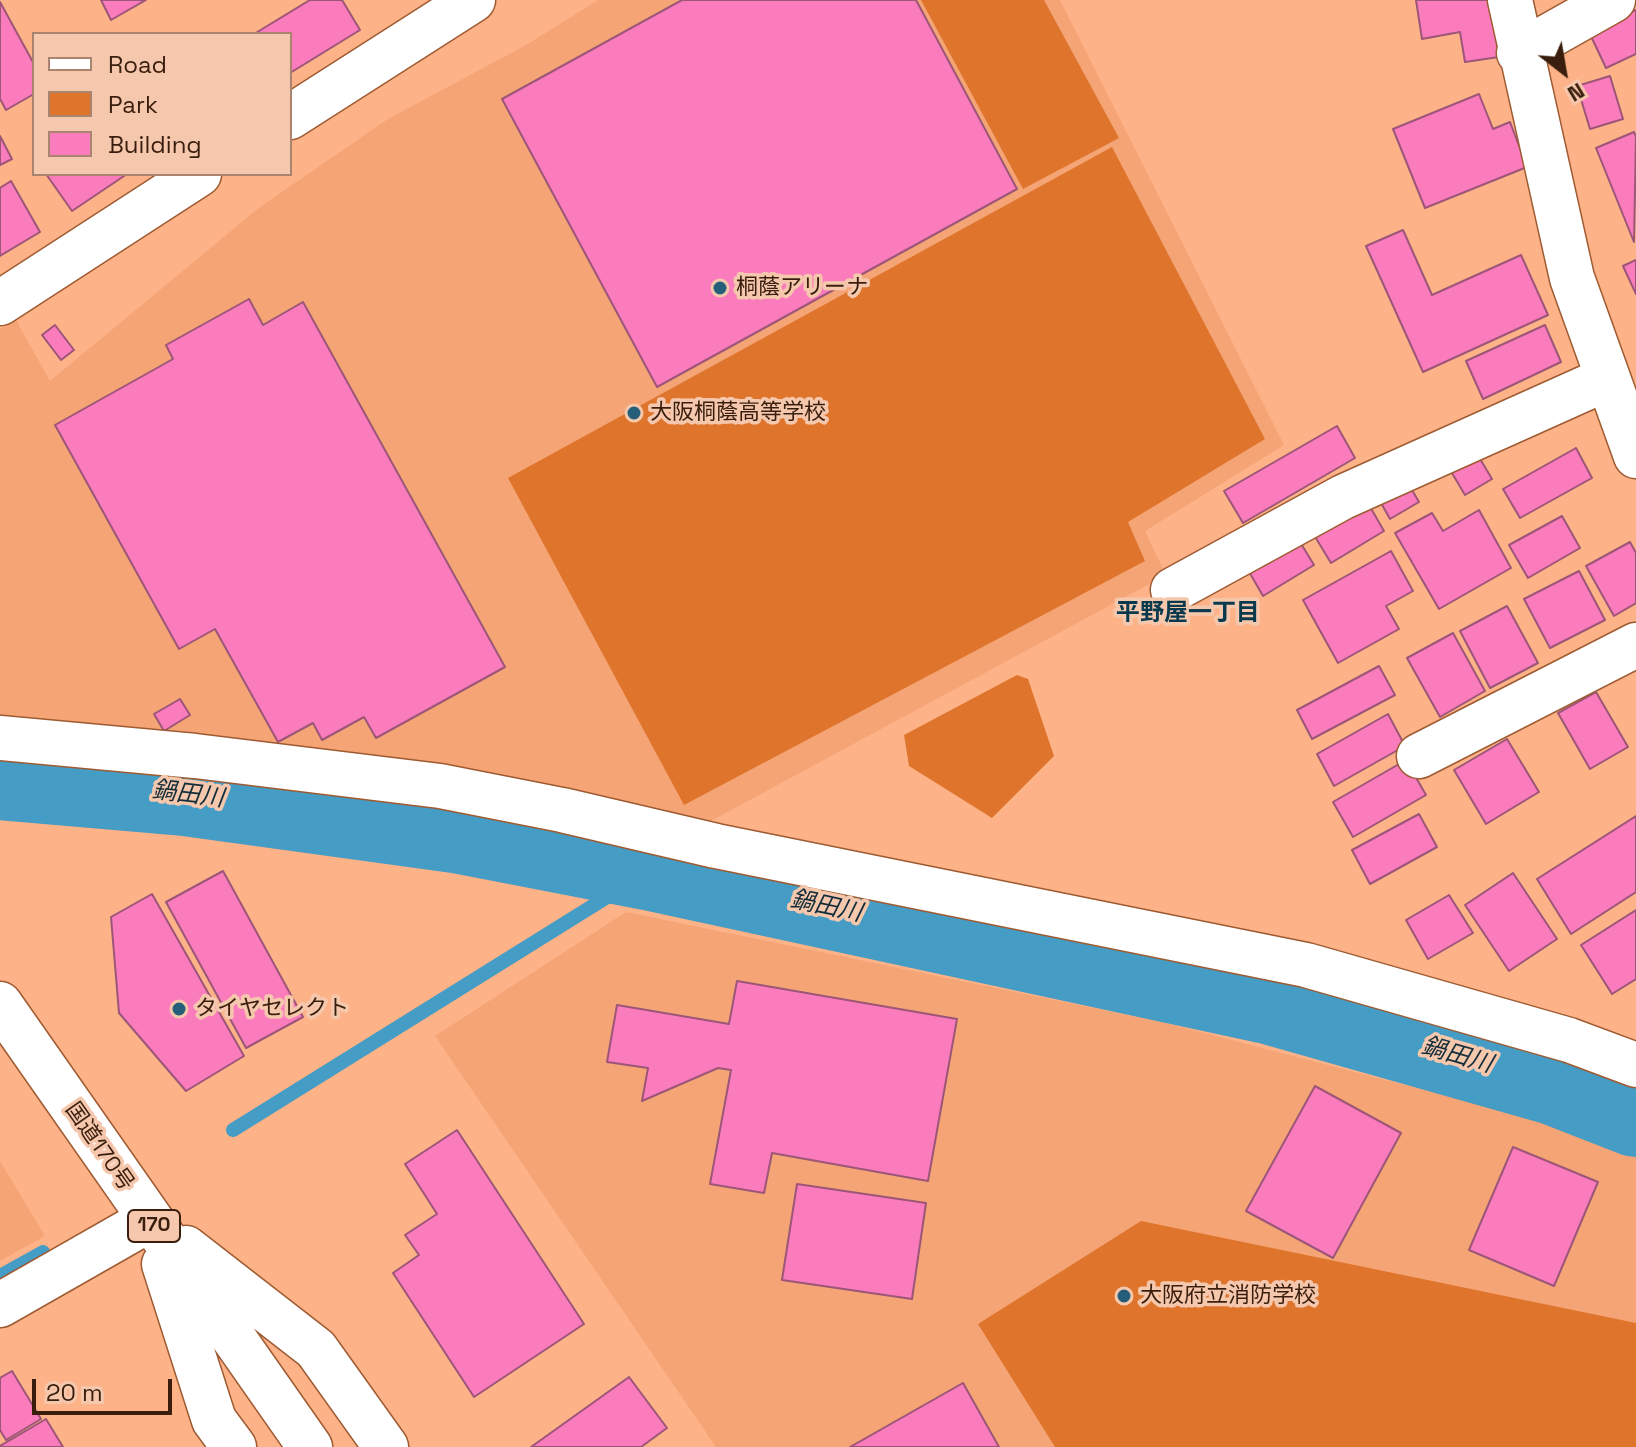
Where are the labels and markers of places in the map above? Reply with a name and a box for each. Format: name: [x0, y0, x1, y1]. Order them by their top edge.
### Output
place label: 桐蔭アリーナ: [736, 275, 868, 301]
marker: 桐蔭アリーナ: [711, 279, 729, 297]
place label: 大阪桐蔭高等学校: [650, 400, 826, 426]
marker: 大阪桐蔭高等学校: [625, 404, 643, 422]
place label: タイヤセレクト: [195, 996, 349, 1022]
marker: タイヤセレクト: [170, 1000, 188, 1018]
place label: 大阪府立消防学校: [1140, 1283, 1316, 1309]
marker: 大阪府立消防学校: [1115, 1287, 1133, 1305]

